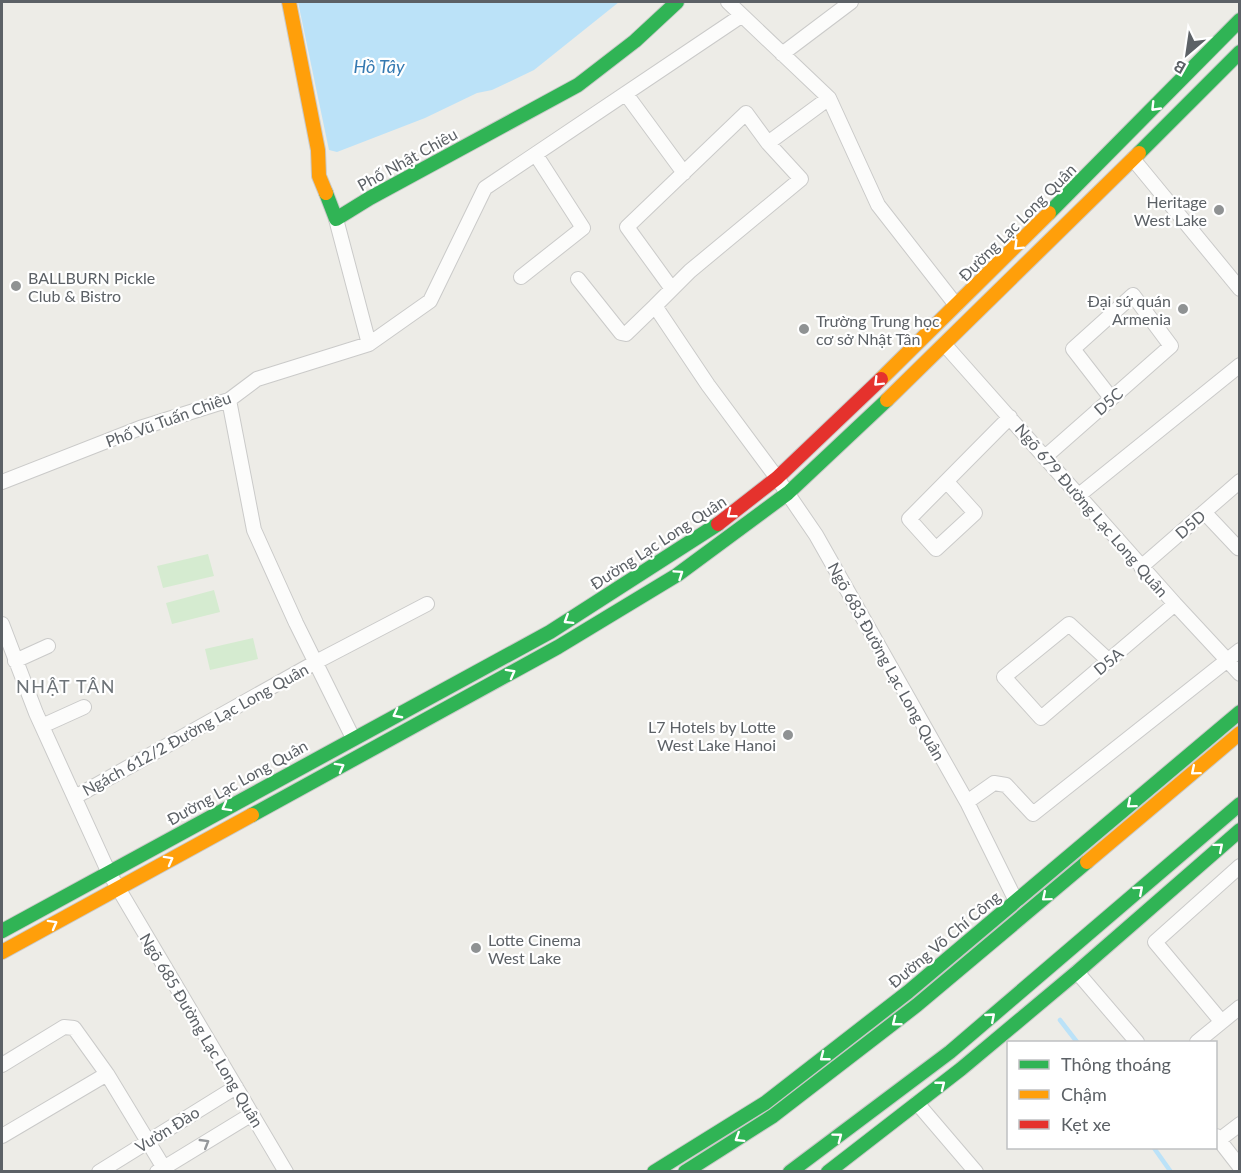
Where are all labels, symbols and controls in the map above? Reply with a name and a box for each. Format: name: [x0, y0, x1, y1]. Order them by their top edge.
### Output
north arrow: [1157, 24, 1217, 84]
water label: Hồ Tây: [353, 55, 405, 77]
text: B: [1170, 57, 1189, 78]
one-way arrow: [1151, 99, 1162, 110]
street label: Phố Nhật Chiêu: [354, 124, 460, 194]
street label: Đường Lạc Long Quân: [954, 159, 1080, 285]
place label: Heritage West Lake: [1134, 192, 1207, 229]
marker: Heritage West Lake: [1212, 203, 1226, 217]
one-way arrow: [1014, 238, 1025, 249]
place label: BALLBURN Pickle Club & Bistro: [28, 268, 155, 305]
marker: BALLBURN Pickle Club & Bistro: [9, 279, 23, 293]
place label: Đại sứ quán Armenia: [1088, 291, 1171, 328]
marker: Đại sứ quán Armenia: [1176, 302, 1190, 316]
place label: Trường Trung học cơ sở Nhật Tân: [816, 311, 940, 348]
marker: Trường Trung học cơ sở Nhật Tân: [797, 322, 811, 336]
one-way arrow: [875, 374, 886, 385]
street label: D5C: [1090, 383, 1127, 419]
street label: Phố Vũ Tuấn Chiêu: [103, 387, 233, 451]
street label: Ngõ 679 Đường Lạc Long Quân: [1012, 420, 1172, 600]
street label: Đường Lạc Long Quân: [587, 491, 729, 593]
one-way arrow: [727, 506, 738, 517]
street label: D5D: [1171, 506, 1209, 542]
street label: Ngõ 683 Đường Lạc Long Quân: [825, 559, 949, 763]
one-way arrow: [672, 570, 683, 581]
one-way arrow: [564, 613, 575, 624]
street label: D5A: [1090, 643, 1127, 679]
street label: Ngách 612/2 Đường Lạc Long Quân: [79, 659, 311, 799]
one-way arrow: [505, 669, 515, 680]
district label: NHẬT TÂN: [16, 675, 116, 697]
one-way arrow: [393, 707, 403, 718]
place label: L7 Hotels by Lotte West Lake Hanoi: [648, 717, 776, 754]
marker: L7 Hotels by Lotte West Lake Hanoi: [781, 728, 795, 742]
street label: Đường Lạc Long Quân: [163, 735, 311, 829]
one-way arrow: [334, 763, 344, 774]
one-way arrow: [1191, 764, 1202, 775]
one-way arrow: [1127, 797, 1138, 808]
one-way arrow: [221, 800, 232, 811]
one-way arrow: [1212, 843, 1223, 854]
one-way arrow: [163, 856, 173, 867]
one-way arrow: [1132, 886, 1143, 897]
street label: Đường Võ Chí Công: [884, 887, 1004, 991]
one-way arrow: [1042, 890, 1053, 901]
one-way arrow: [47, 920, 57, 931]
street label: Ngõ 685 Đường Lạc Long Quân: [136, 930, 268, 1130]
place label: Lotte Cinema West Lake: [488, 930, 581, 967]
marker: Lotte Cinema West Lake: [469, 941, 483, 955]
one-way arrow: [984, 1013, 995, 1024]
one-way arrow: [892, 1014, 903, 1025]
legend: [1007, 1041, 1217, 1149]
one-way arrow: [820, 1049, 831, 1060]
text: Thông thoáng: [1061, 1053, 1171, 1075]
one-way arrow: [934, 1081, 945, 1092]
text: Chậm: [1061, 1083, 1107, 1105]
street label: Vườn Đào: [131, 1102, 203, 1156]
text: Kẹt xe: [1061, 1113, 1111, 1135]
one-way arrow: [735, 1130, 745, 1142]
one-way arrow: [831, 1133, 842, 1144]
one-way arrow: [199, 1138, 209, 1150]

